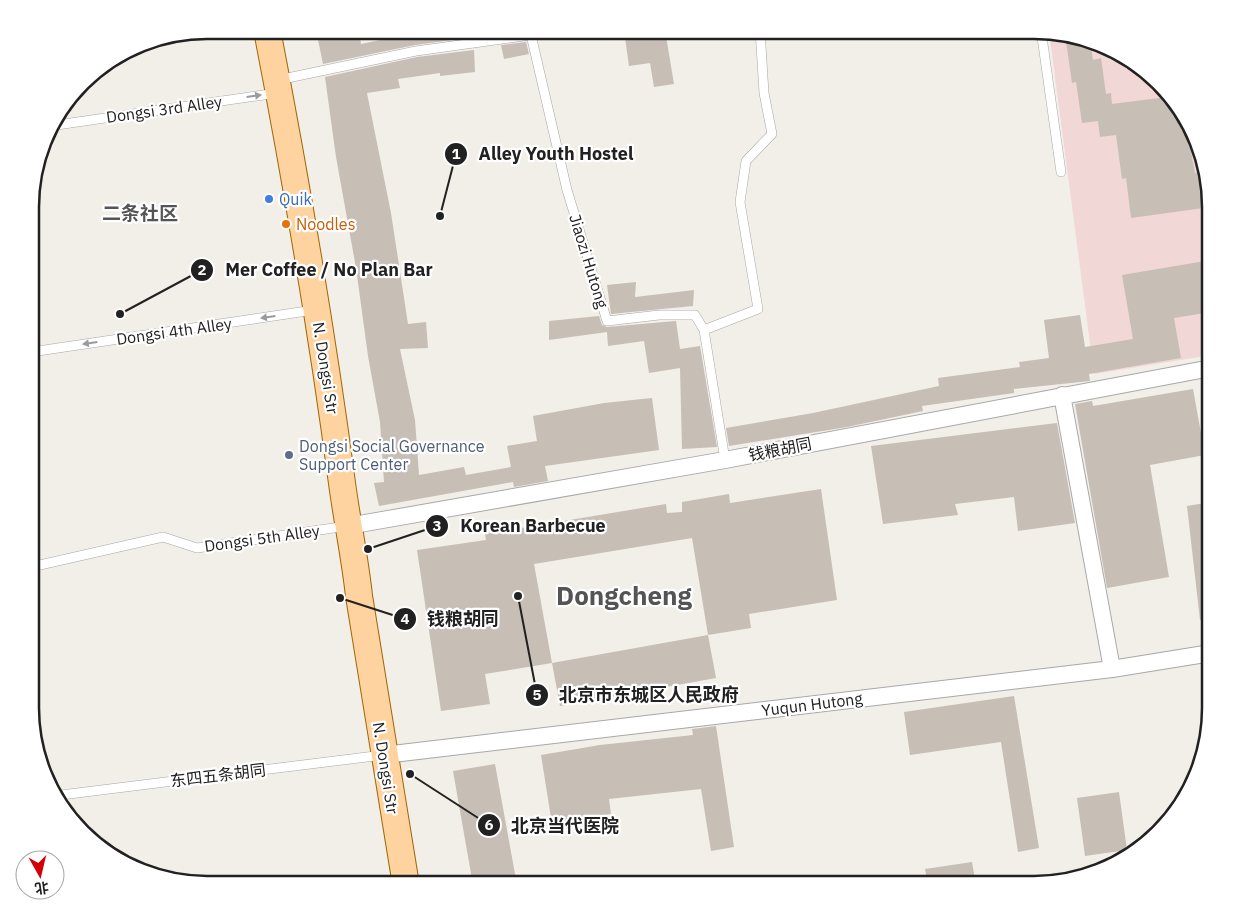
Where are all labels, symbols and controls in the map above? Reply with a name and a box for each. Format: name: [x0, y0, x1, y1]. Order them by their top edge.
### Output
street label: Dongsi 3rd Alley: [105, 91, 223, 127]
one-way arrow: [246, 92, 262, 100]
callout: Alley Youth Hostel: [444, 137, 643, 170]
text: Alley Youth Hostel: [479, 142, 634, 165]
text: 1: [451, 144, 461, 163]
place label: Quik: [279, 189, 312, 209]
marker: Quik: [263, 193, 275, 205]
district label: 二条社区: [102, 201, 178, 225]
street label: Jiaozi Hutong: [565, 212, 613, 311]
place label: Noodles: [296, 214, 355, 234]
marker: Noodles: [280, 218, 292, 230]
callout: Mer Coffee / No Plan Bar: [190, 253, 443, 286]
text: Mer Coffee / No Plan Bar: [225, 258, 433, 281]
text: 2: [197, 260, 207, 279]
street label: Dongsi 4th Alley: [115, 313, 233, 349]
one-way arrow: [260, 313, 276, 321]
street label: N. Dongsi Str: [309, 320, 343, 416]
one-way arrow: [82, 340, 98, 348]
street label: 钱粮胡同: [747, 433, 813, 465]
place label: Dongsi Social Governance Support Center: [299, 436, 485, 474]
marker: Dongsi Social Governance Support Center: [283, 449, 295, 461]
callout: Korean Barbecue: [425, 509, 615, 542]
text: Korean Barbecue: [460, 514, 606, 537]
text: 3: [432, 516, 442, 535]
street label: Dongsi 5th Alley: [203, 520, 321, 556]
district label: Dongcheng: [556, 578, 693, 612]
callout: 钱粮胡同: [392, 602, 509, 635]
text: 钱粮胡同: [427, 607, 499, 630]
text: 4: [400, 609, 410, 628]
callout: 北京市东城区人民政府: [524, 679, 749, 712]
text: 北京市东城区人民政府: [559, 683, 739, 706]
text: 5: [532, 685, 542, 704]
street label: Yuqun Hutong: [760, 688, 864, 720]
street label: N. Dongsi Str: [369, 720, 403, 816]
street label: 东四五条胡同: [169, 759, 267, 791]
callout: 北京当代医院: [476, 809, 629, 842]
text: 北京当代医院: [511, 814, 619, 837]
text: 6: [484, 815, 494, 834]
north arrow: [15, 850, 65, 900]
text: 北: [34, 878, 50, 898]

